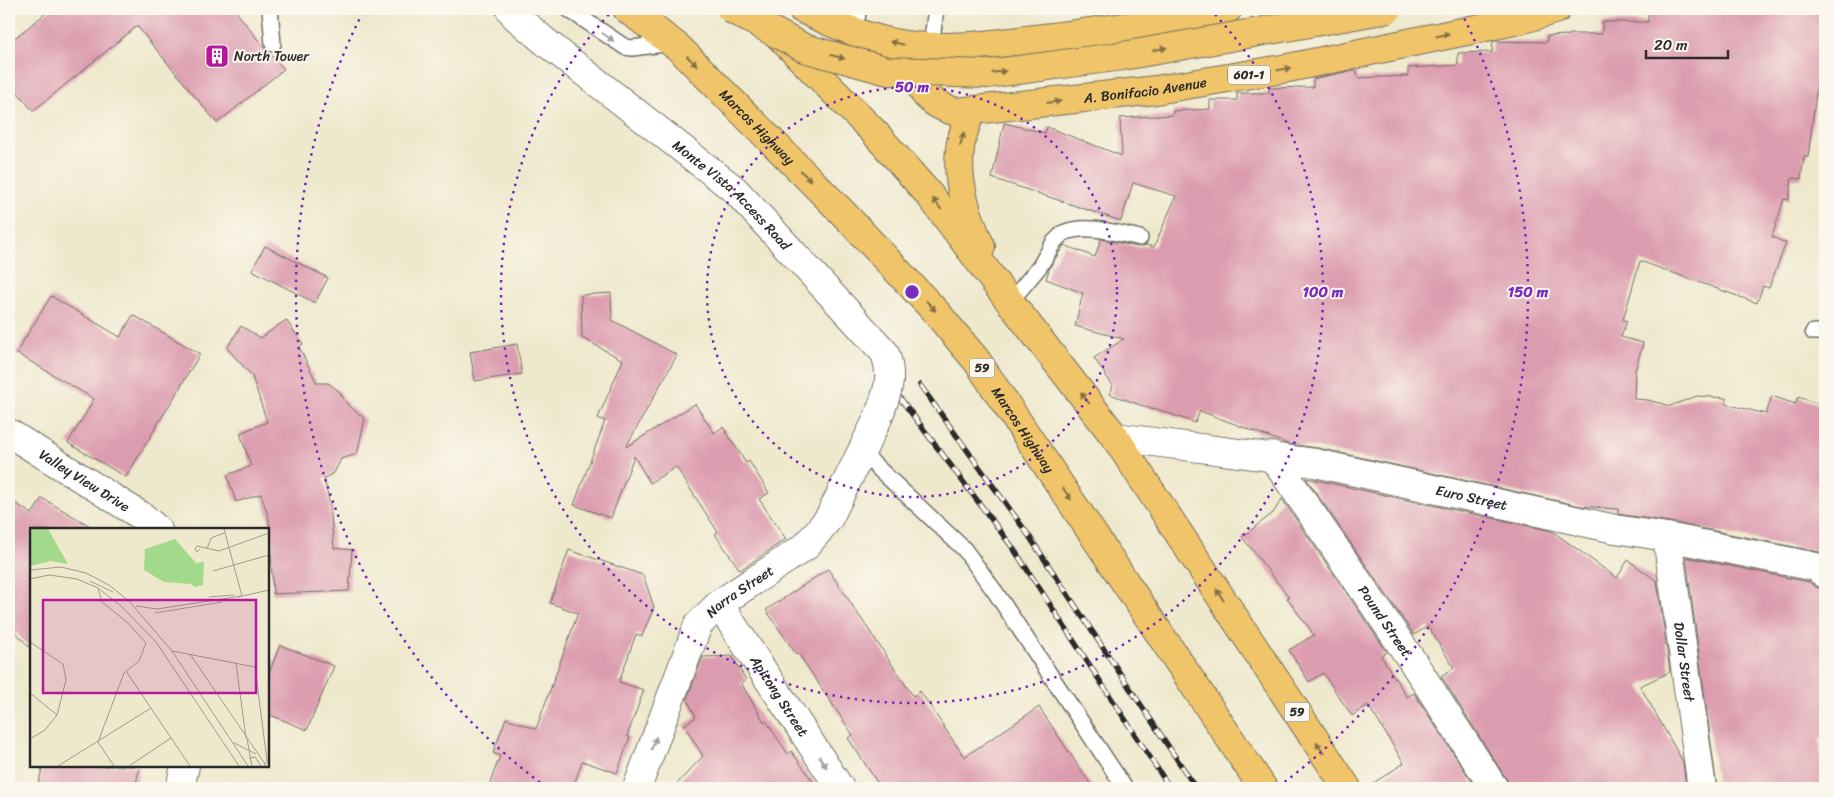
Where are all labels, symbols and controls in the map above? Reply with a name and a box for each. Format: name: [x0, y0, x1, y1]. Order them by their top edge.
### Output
scale bar: [1646, 28, 1729, 60]
one-way arrow: [1436, 31, 1452, 39]
one-way arrow: [601, 32, 615, 41]
text: 20 m: [1654, 32, 1688, 58]
one-way arrow: [890, 39, 905, 47]
building icon: North Tower: [204, 43, 230, 69]
place label: North Tower: [234, 44, 310, 69]
one-way arrow: [1152, 45, 1168, 53]
one-way arrow: [831, 53, 846, 61]
one-way arrow: [686, 55, 698, 67]
one-way arrow: [1276, 64, 1292, 72]
road number: 601-1: [1228, 66, 1270, 84]
one-way arrow: [991, 68, 1007, 76]
street label: A. Bonifacio Avenue: [1081, 69, 1209, 110]
text: 50 m: [895, 74, 930, 100]
street label: Marcos Highway: [713, 82, 802, 171]
one-way arrow: [1046, 98, 1062, 106]
one-way arrow: [959, 131, 967, 146]
street label: Monte Vista Access Road: [667, 133, 798, 257]
one-way arrow: [800, 170, 812, 182]
one-way arrow: [932, 197, 942, 211]
text: 100 m: [1303, 279, 1344, 305]
text: 150 m: [1508, 279, 1549, 305]
centre of rings: [903, 283, 921, 301]
one-way arrow: [925, 300, 937, 312]
road number: 59: [970, 358, 994, 378]
street label: Marcos Highway: [985, 381, 1062, 479]
one-way arrow: [1080, 392, 1091, 405]
street label: Valley View Drive: [34, 442, 135, 518]
street label: Euro Street: [1433, 477, 1510, 517]
one-way arrow: [1062, 488, 1072, 501]
inset map: [30, 528, 269, 767]
street label: Narra Street: [699, 558, 779, 624]
street label: Pound Street: [1351, 580, 1419, 662]
one-way arrow: [1215, 589, 1224, 602]
street label: Dollar Street: [1666, 620, 1703, 705]
street label: Apitong Street: [743, 649, 816, 742]
road number: 59: [1284, 702, 1310, 722]
one-way arrow: [651, 735, 658, 750]
one-way arrow: [1315, 741, 1325, 754]
one-way arrow: [818, 756, 828, 769]

